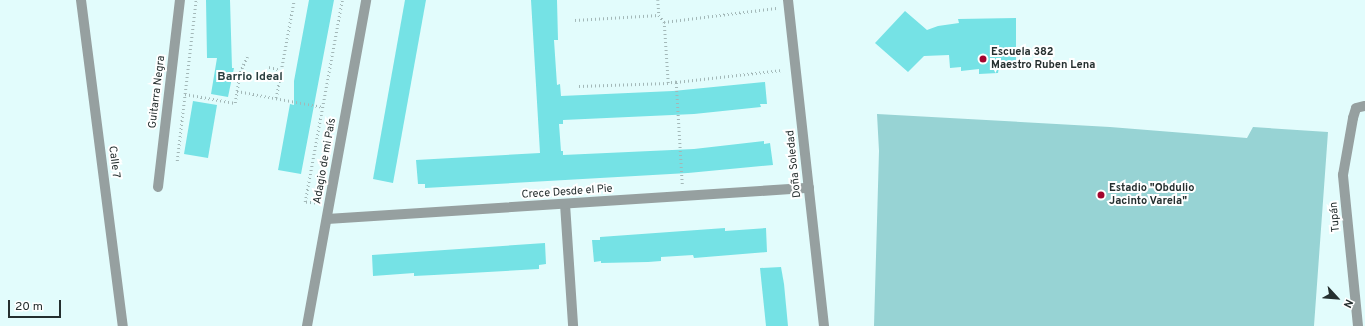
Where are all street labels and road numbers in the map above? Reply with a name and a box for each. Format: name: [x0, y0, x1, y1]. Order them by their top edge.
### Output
street label: Guitarra Negra: [146, 55, 168, 129]
street label: Adagio de mi País: [311, 117, 339, 205]
street label: Doña Soledad: [784, 129, 804, 199]
street label: Calle 7: [105, 145, 123, 179]
street label: Crece Desde el Pie: [521, 182, 613, 202]
street label: Tupán: [1327, 201, 1343, 233]

